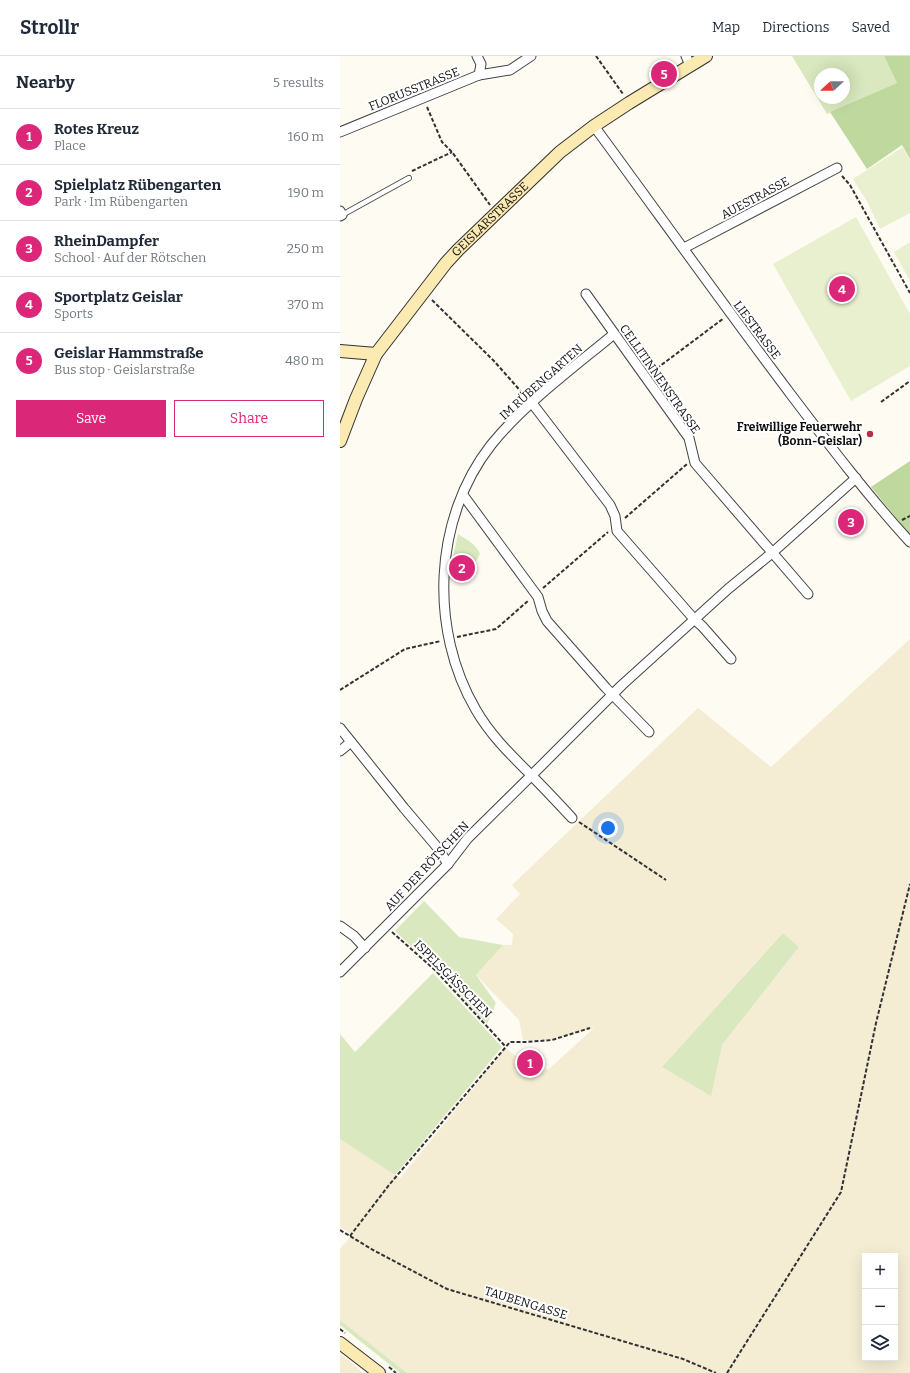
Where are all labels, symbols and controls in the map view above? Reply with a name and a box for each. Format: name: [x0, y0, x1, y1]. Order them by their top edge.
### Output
text: Strollr: [20, 16, 79, 39]
text: Map: [712, 19, 740, 36]
text: Directions: [762, 19, 830, 36]
text: Saved: [852, 19, 890, 36]
pin: 5: [651, 59, 677, 89]
street label: FLORUSSTRASSE: [367, 64, 461, 114]
north arrow: [814, 68, 850, 104]
text: Nearby: [16, 72, 75, 93]
text: 5 results: [273, 75, 324, 90]
text: Rotes Kreuz: [54, 120, 139, 138]
text: 1: [26, 129, 32, 144]
text: 160 m: [288, 129, 324, 144]
text: Place: [54, 138, 86, 153]
street label: AUESTRASSE: [718, 174, 792, 222]
text: Spielplatz Rübengarten: [54, 176, 221, 194]
street label: GEISLARSTRASSE: [449, 179, 531, 259]
text: 2: [25, 185, 33, 200]
text: 190 m: [288, 185, 324, 200]
text: Park · Im Rübengarten: [54, 194, 188, 209]
text: RheinDampfer: [54, 232, 159, 250]
text: 3: [25, 241, 33, 256]
text: 250 m: [287, 241, 324, 256]
text: School · Auf der Rötschen: [54, 250, 206, 265]
pin: 4: [829, 274, 855, 304]
text: Sportplatz Geislar: [54, 288, 183, 306]
text: 4: [25, 297, 33, 312]
text: 370 m: [287, 297, 324, 312]
street label: LIESTRASSE: [731, 298, 783, 362]
text: Sports: [54, 306, 93, 321]
street label: CELLITINNENSTRASSE: [617, 322, 703, 436]
street label: IM RÜBENGARTEN: [496, 340, 586, 423]
text: Geislar Hammstraße: [54, 344, 204, 362]
text: 5: [25, 353, 33, 368]
text: 480 m: [285, 353, 324, 368]
text: Bus stop · Geislarstraße: [54, 362, 195, 377]
button: Save: [16, 400, 166, 437]
button: Share: [174, 400, 324, 437]
place label: Freiwillige Feuerwehr (Bonn-Geislar): [737, 420, 862, 448]
marker: Freiwillige Feuerwehr (Bonn-Geislar): [865, 429, 875, 439]
pin: 3: [838, 507, 864, 537]
pin: 2: [449, 553, 475, 583]
street label: AUF DER RÖTSCHEN: [381, 818, 472, 913]
your location: [598, 818, 618, 838]
street label: ISPELSGÄSSCHEN: [411, 936, 496, 1021]
pin: 1: [517, 1048, 543, 1078]
map controls: [862, 1253, 898, 1361]
button: +: [862, 1253, 898, 1289]
street label: TAUBENGASSE: [483, 1284, 569, 1322]
button: −: [862, 1289, 898, 1325]
button: layers: [862, 1325, 898, 1361]

